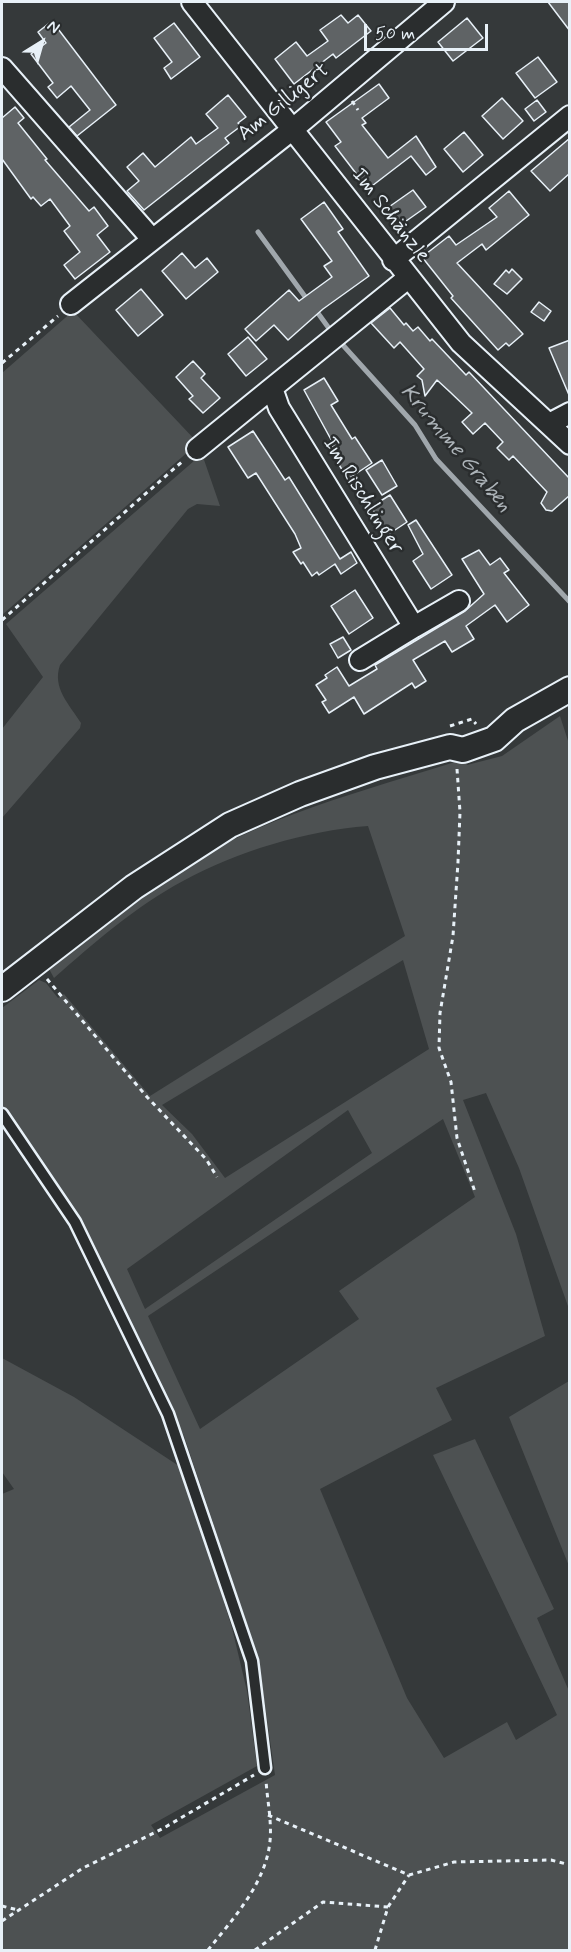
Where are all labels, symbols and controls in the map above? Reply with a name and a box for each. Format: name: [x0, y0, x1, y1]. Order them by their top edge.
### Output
north arrow: [12, 12, 72, 72]
scale bar: [367, 12, 492, 50]
text: N: [43, 16, 64, 39]
text: 50 m: [375, 22, 415, 46]
street label: Am Gilligert: [233, 59, 335, 147]
street label: Im Schänzle: [345, 164, 435, 268]
water label: Krumme Graben: [394, 380, 516, 518]
street label: Im Rischlinger: [316, 433, 408, 559]

